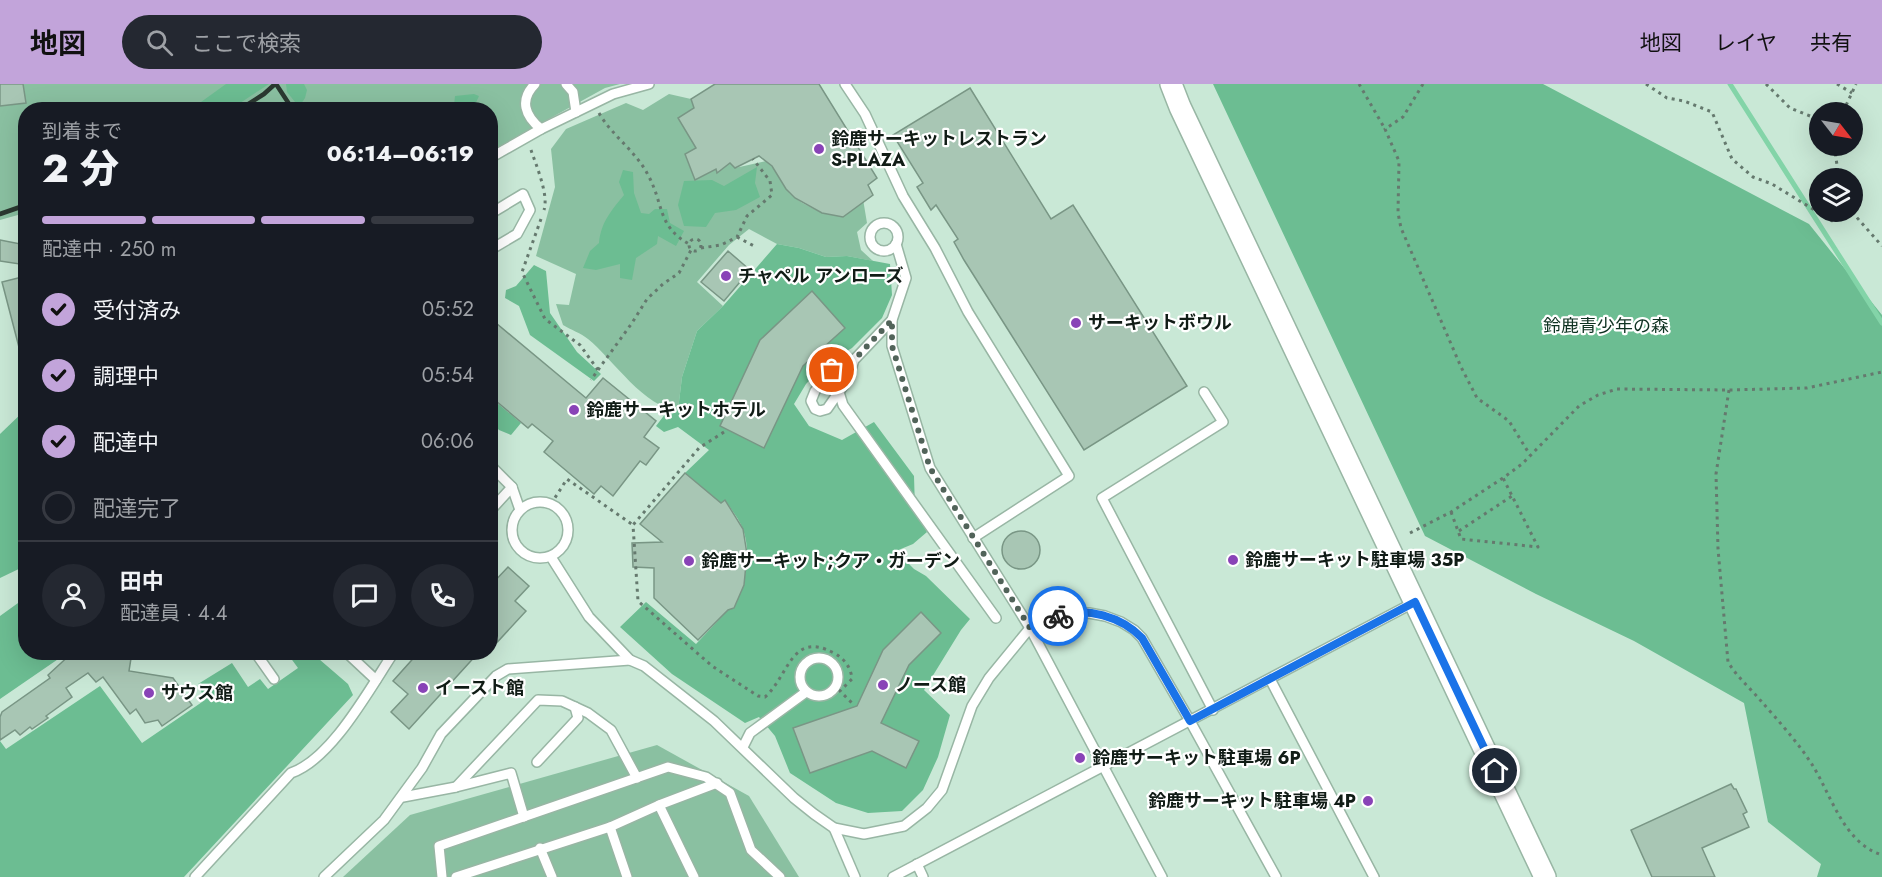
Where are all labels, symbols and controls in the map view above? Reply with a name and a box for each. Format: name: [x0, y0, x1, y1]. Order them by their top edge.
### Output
search box: [122, 15, 542, 69]
text: 地図: [30, 23, 86, 64]
icon: search: [143, 26, 176, 59]
text: ここで検索: [191, 27, 301, 59]
text: 地図: [1640, 28, 1682, 58]
text: レイヤ: [1715, 28, 1777, 58]
text: 共有: [1810, 28, 1852, 58]
north arrow: [1809, 102, 1863, 156]
map controls: [1809, 102, 1863, 222]
text: 到着まで: [42, 117, 122, 146]
place label: 鈴鹿サーキットレストラン S-PLAZA: [831, 126, 1047, 173]
text: 06:14–06:19: [327, 137, 474, 169]
text: 2 分: [42, 140, 119, 197]
marker: 鈴鹿サーキットレストラン S-PLAZA: [812, 142, 826, 156]
button: layers: [1809, 168, 1863, 222]
text: 配達中 · 250 m: [42, 235, 176, 264]
place label: チャペル アンローズ: [738, 263, 904, 289]
marker: チャペル アンローズ: [719, 269, 733, 283]
icon: check: [42, 293, 75, 326]
text: 受付済み: [93, 294, 181, 326]
text: 05:52: [422, 295, 474, 324]
place label: サーキットボウル: [1088, 310, 1232, 336]
park label: 鈴鹿青少年の森: [1543, 313, 1669, 339]
marker: サーキットボウル: [1069, 316, 1083, 330]
pin: [806, 344, 857, 395]
icon: bag: [815, 353, 848, 386]
icon: check: [42, 359, 75, 392]
text: 調理中: [93, 360, 159, 392]
text: 05:54: [422, 361, 474, 390]
place label: 鈴鹿サーキットホテル: [586, 397, 766, 423]
marker: 鈴鹿サーキットホテル: [567, 403, 581, 417]
icon: check: [42, 425, 75, 458]
text: 配達中: [93, 426, 159, 458]
text: 06:06: [421, 427, 474, 456]
text: 配達完了: [93, 492, 181, 524]
place label: 鈴鹿サーキット駐車場 ３5P: [1245, 547, 1465, 573]
place label: 鈴鹿サーキット;クア・ガーデン: [701, 548, 960, 574]
marker: 鈴鹿サーキット駐車場 ３5P: [1226, 553, 1240, 567]
marker: 鈴鹿サーキット;クア・ガーデン: [682, 554, 696, 568]
button: person: [42, 564, 105, 627]
button: chat: [333, 564, 396, 627]
button: phone: [411, 564, 474, 627]
text: 田中: [120, 565, 164, 597]
courier: [1028, 586, 1088, 646]
text: 配達員 · 4.4: [120, 599, 227, 628]
icon: bike: [1042, 600, 1075, 633]
place label: ノース館: [895, 672, 966, 698]
place label: イースト館: [435, 675, 524, 701]
marker: ノース館: [876, 678, 890, 692]
place label: サウス館: [161, 680, 233, 706]
marker: イースト館: [416, 681, 430, 695]
marker: サウス館: [142, 686, 156, 700]
place label: 鈴鹿サーキット駐車場 6P: [1092, 745, 1301, 771]
pin: [1469, 745, 1520, 796]
marker: 鈴鹿サーキット駐車場 6P: [1073, 751, 1087, 765]
icon: home: [1478, 754, 1511, 787]
place label: 鈴鹿サーキット駐車場 ４P: [1148, 788, 1356, 814]
marker: 鈴鹿サーキット駐車場 ４P: [1361, 794, 1375, 808]

